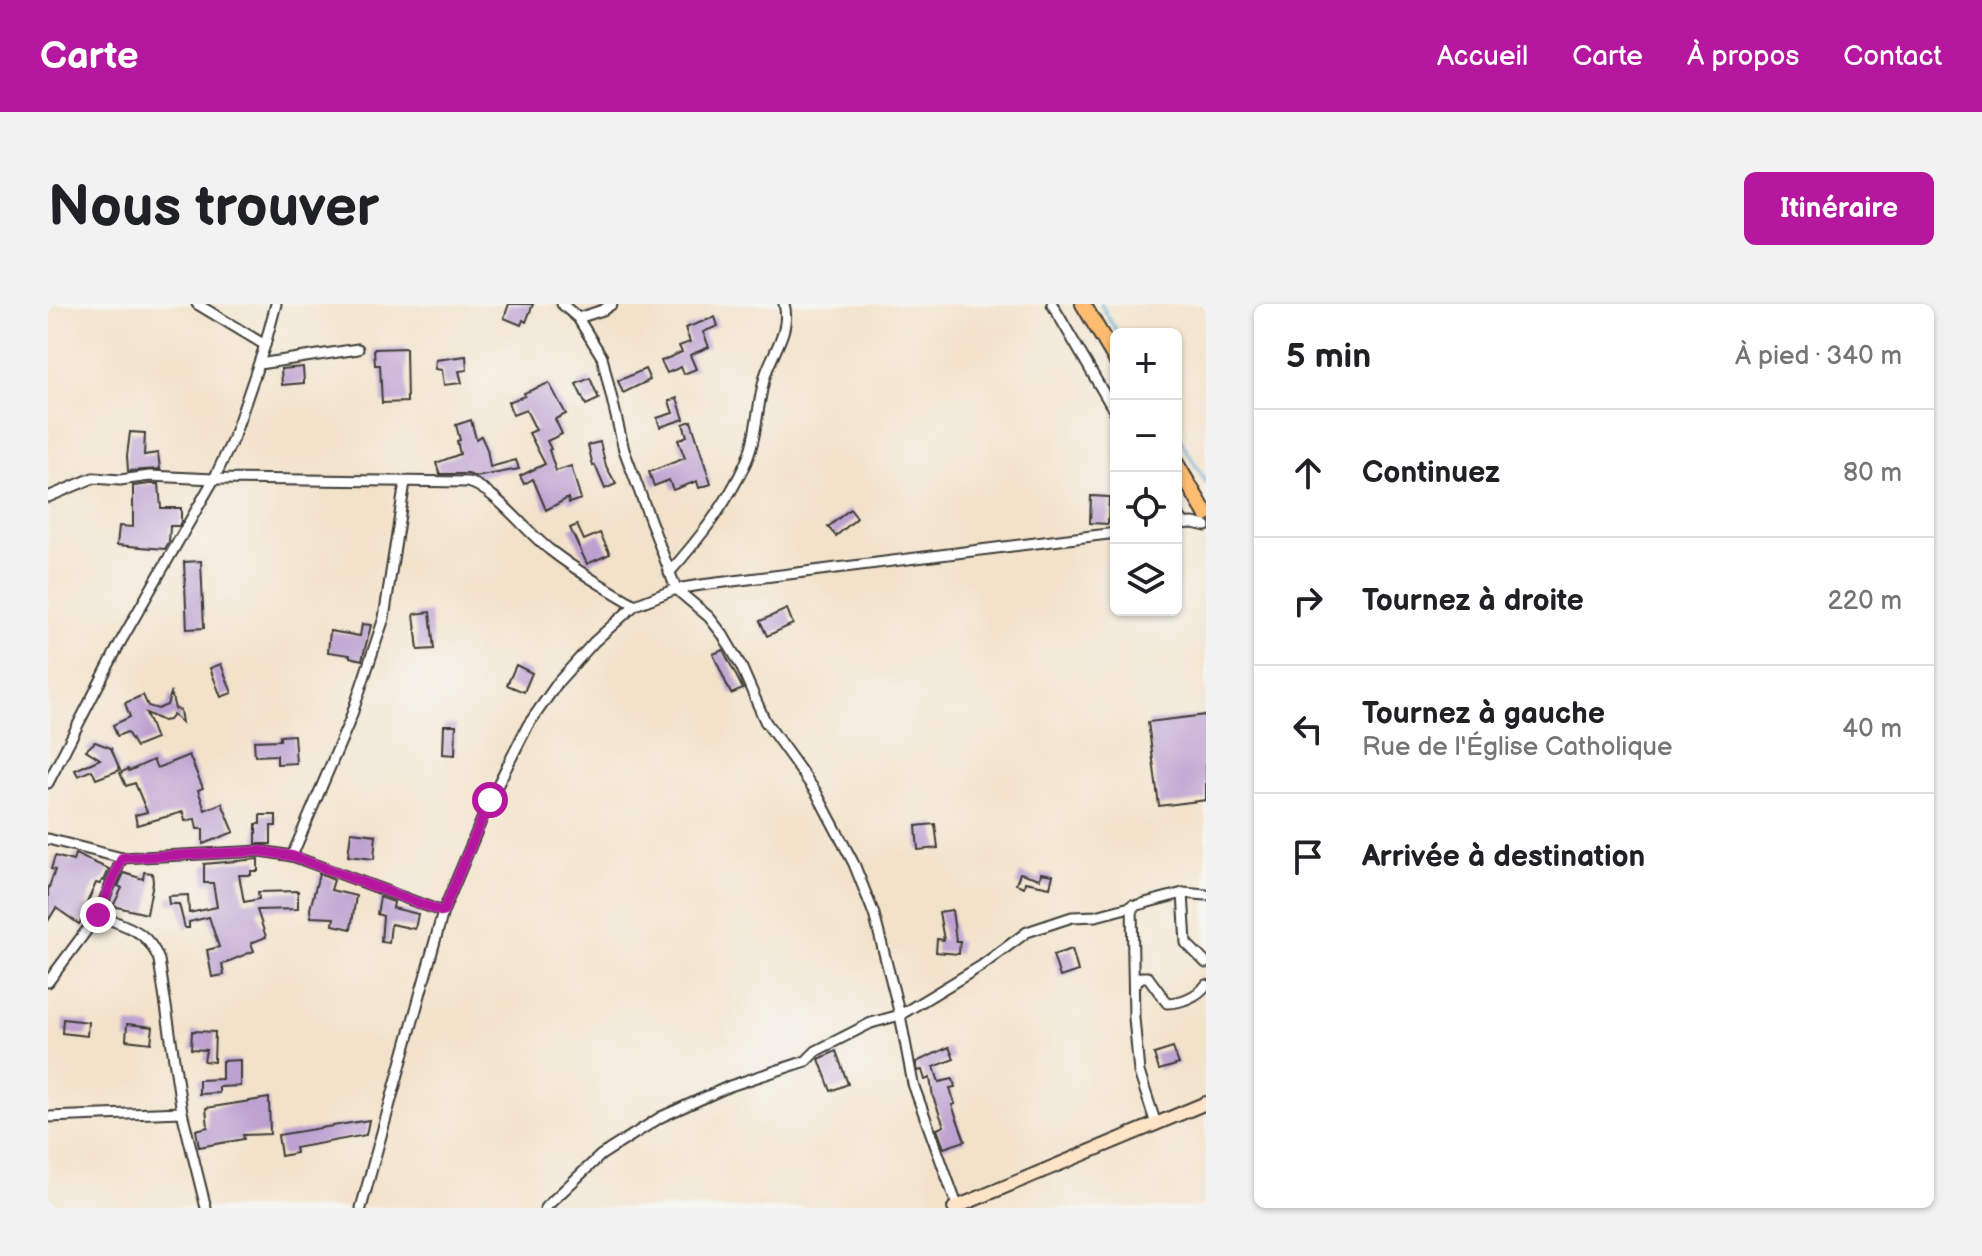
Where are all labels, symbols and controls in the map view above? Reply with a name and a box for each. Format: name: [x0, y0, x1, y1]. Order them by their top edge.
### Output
text: Carte: [40, 34, 139, 79]
text: Accueil: [1437, 40, 1528, 73]
text: Carte: [1572, 40, 1643, 73]
text: À propos: [1687, 40, 1799, 73]
text: Contact: [1843, 40, 1942, 73]
button: Itinéraire: [1744, 172, 1934, 245]
text: Nous trouver: [48, 175, 379, 242]
map controls: [1110, 328, 1182, 616]
button: +: [1110, 328, 1182, 400]
text: 5 min: [1286, 336, 1371, 377]
text: À pied · 340 m: [1735, 341, 1902, 372]
button: −: [1110, 400, 1182, 472]
icon: ahead: [1286, 451, 1330, 495]
text: Continuez: [1362, 455, 1500, 491]
text: 80 m: [1843, 458, 1902, 489]
button: locate: [1110, 472, 1182, 544]
button: layers: [1110, 544, 1182, 616]
icon: right: [1286, 579, 1330, 623]
text: Tournez à droite: [1362, 583, 1584, 619]
text: 220 m: [1828, 586, 1902, 617]
text: Tournez à gauche: [1362, 696, 1605, 732]
icon: left: [1286, 707, 1330, 751]
text: 40 m: [1842, 714, 1902, 745]
text: Rue de l'Église Catholique: [1362, 732, 1672, 763]
route start: [472, 782, 508, 818]
icon: arrive: [1286, 835, 1330, 879]
text: Arrivée à destination: [1362, 839, 1645, 875]
route end: [80, 897, 116, 933]

